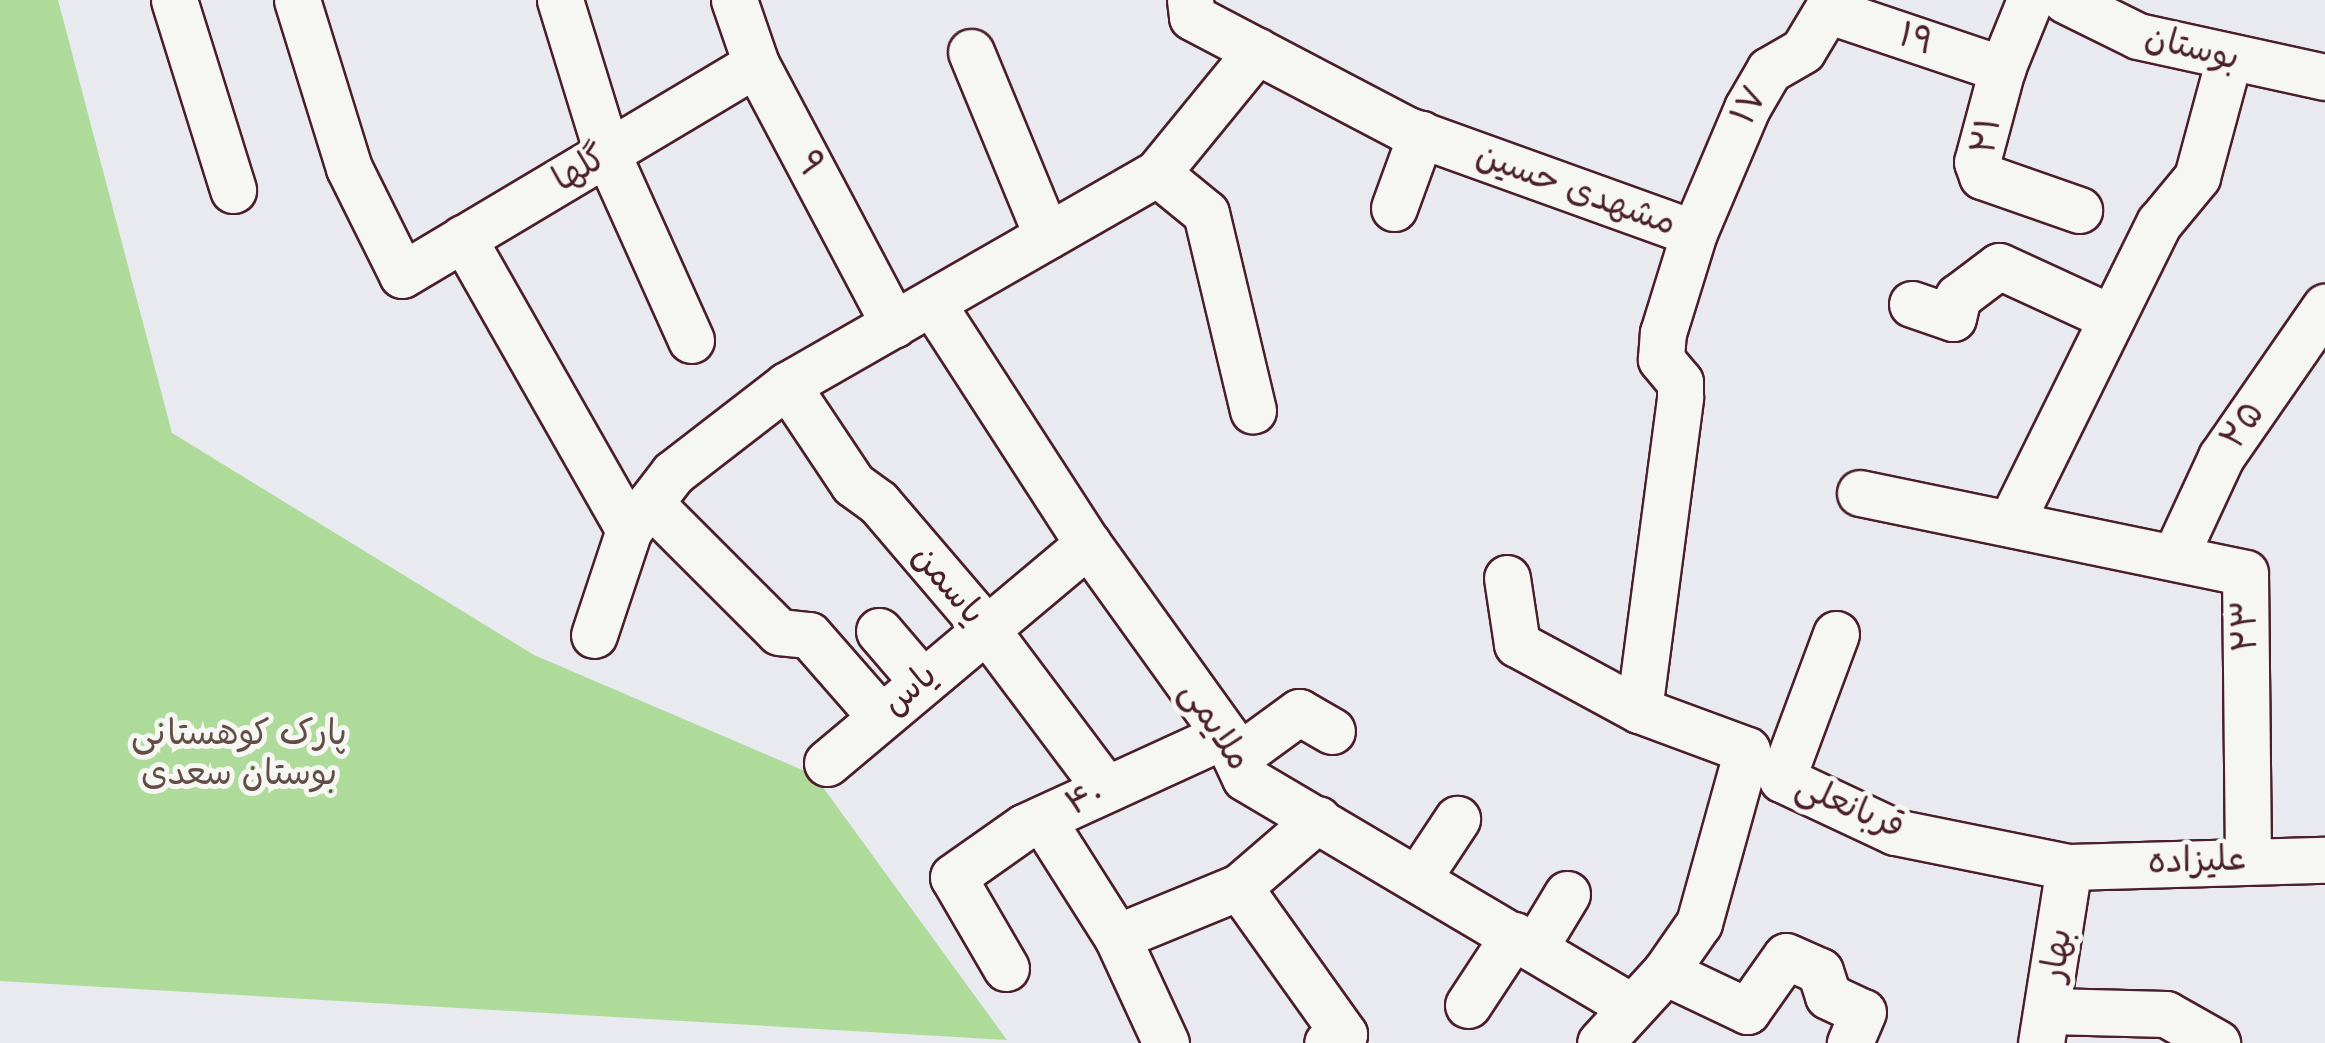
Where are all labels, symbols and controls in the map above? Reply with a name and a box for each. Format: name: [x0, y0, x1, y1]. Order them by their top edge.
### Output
street label: ۱۹: [1893, 14, 1939, 66]
street label: بوستان: [2141, 16, 2243, 80]
street label: ۱۷: [1723, 80, 1777, 132]
street label: ۲۱: [1963, 114, 2011, 158]
street label: مشهدی حسین: [1470, 134, 1682, 246]
street label: گلها: [545, 137, 615, 201]
street label: ۹: [785, 144, 833, 184]
street label: ۲۵: [2212, 394, 2274, 458]
street label: یاسمن: [902, 536, 994, 634]
street label: ۲۳: [2225, 599, 2267, 653]
street label: یاس: [874, 655, 946, 725]
street label: ملایمی: [1171, 673, 1259, 779]
park label: پارک کوهستانی بوستان سعدی: [131, 713, 347, 795]
street label: قربانعلی: [1789, 765, 1911, 849]
street label: ۴۰: [1059, 772, 1111, 826]
street label: علیزاده: [2147, 838, 2247, 884]
street label: بهار: [2033, 926, 2081, 984]

